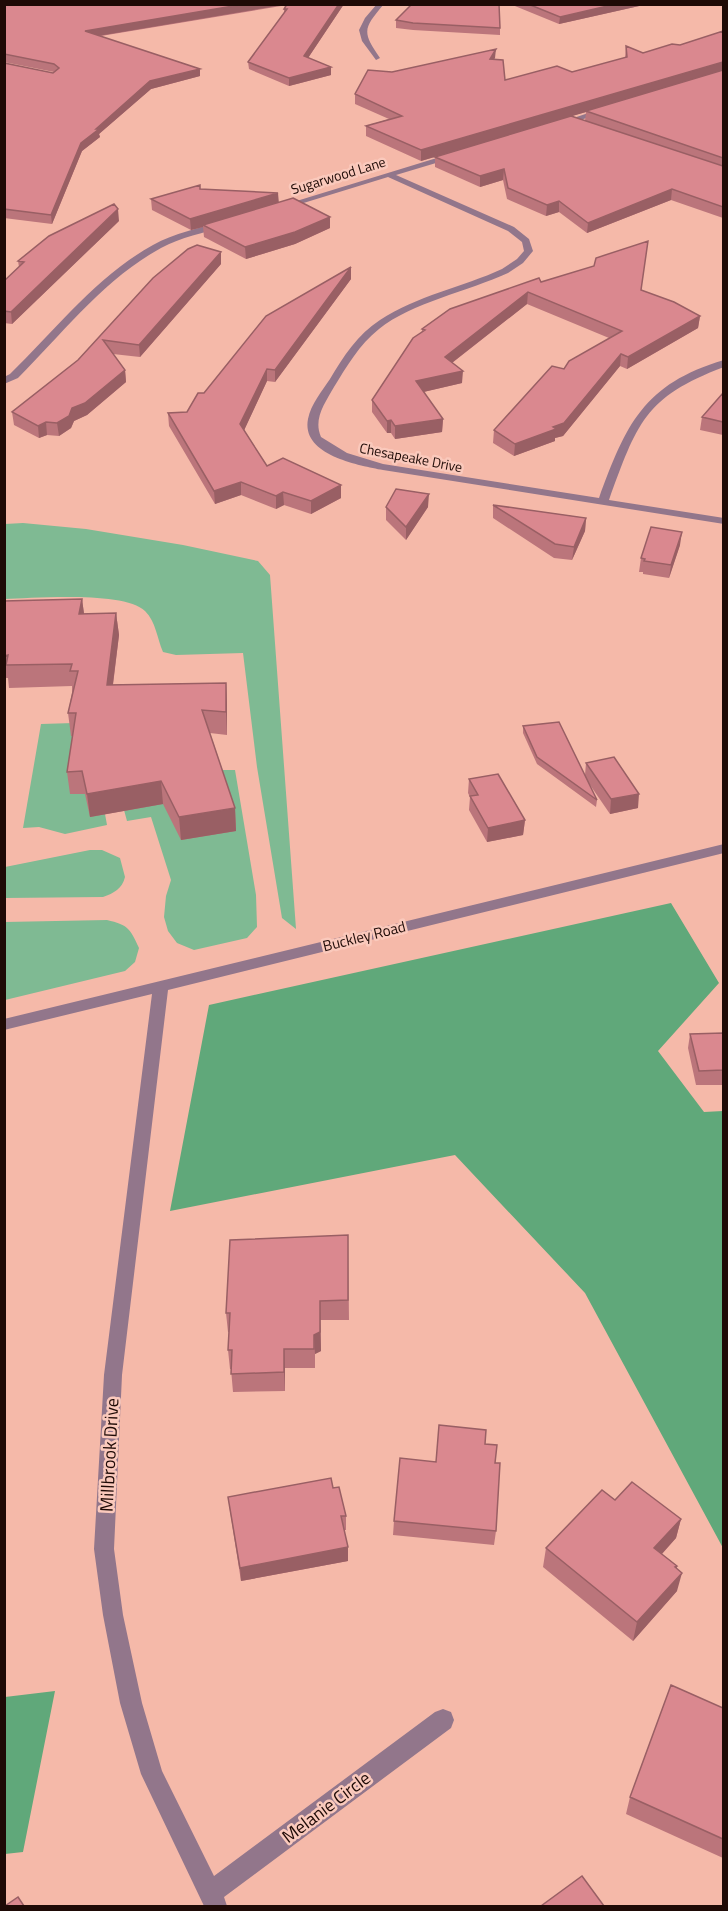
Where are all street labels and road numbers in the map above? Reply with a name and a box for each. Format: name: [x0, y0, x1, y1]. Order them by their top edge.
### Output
street label: Sugarwood Lane: [288, 151, 388, 199]
street label: Chesapeake Drive: [358, 437, 464, 477]
street label: Buckley Road: [320, 915, 408, 957]
street label: Millbrook Drive: [93, 1397, 125, 1513]
street label: Melanie Circle: [276, 1765, 376, 1849]

